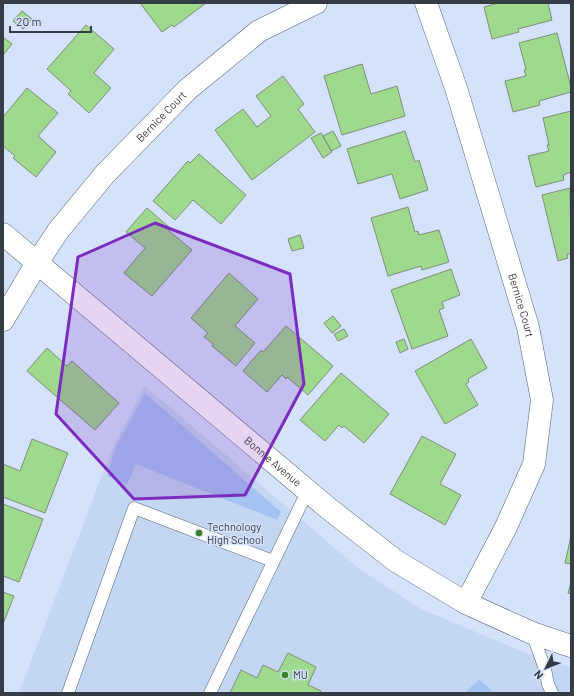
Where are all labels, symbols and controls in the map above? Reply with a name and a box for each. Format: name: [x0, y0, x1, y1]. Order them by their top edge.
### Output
scale bar: [10, 8, 91, 34]
text: 20 m: [16, 14, 42, 28]
street label: Bernice Court: [133, 88, 189, 144]
street label: Bernice Court: [506, 272, 537, 338]
street label: Bonnie Avenue: [242, 433, 305, 489]
place label: Technology High School: [207, 520, 264, 546]
marker: Technology High School: [194, 528, 204, 538]
north arrow: [526, 648, 566, 688]
place label: MU: [293, 668, 308, 681]
text: N: [531, 668, 546, 682]
marker: MU: [280, 670, 290, 680]

